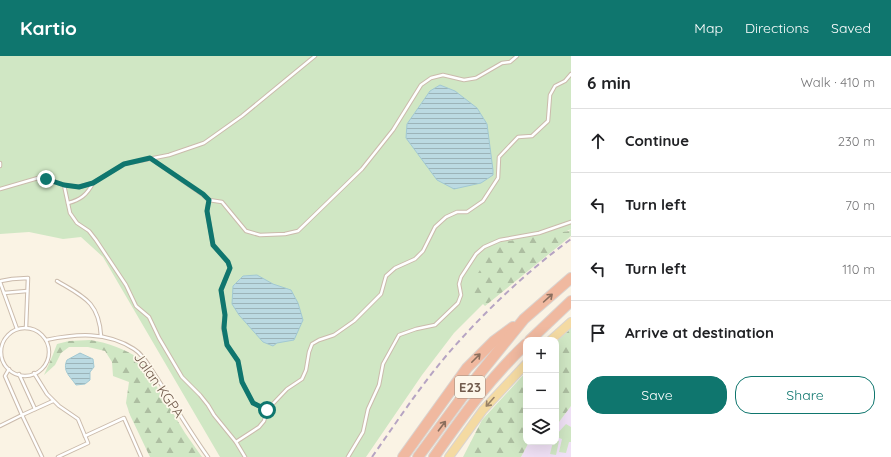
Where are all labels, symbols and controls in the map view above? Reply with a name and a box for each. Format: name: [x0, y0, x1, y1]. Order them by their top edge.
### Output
text: Kartio: [20, 16, 77, 40]
text: Map: [694, 19, 723, 37]
text: Directions: [745, 19, 809, 37]
text: Saved: [831, 19, 871, 37]
text: 6 min: [587, 72, 631, 93]
text: Walk · 410 m: [800, 74, 875, 90]
icon: ahead: [587, 130, 609, 152]
text: Continue: [625, 131, 689, 150]
text: 230 m: [838, 133, 875, 149]
route end: [37, 170, 55, 188]
icon: left: [587, 194, 609, 216]
text: Turn left: [625, 195, 687, 214]
text: 70 m: [845, 197, 875, 213]
icon: left: [587, 258, 609, 280]
text: Turn left: [625, 259, 687, 278]
text: 110 m: [842, 261, 875, 277]
one-way arrow: [542, 294, 552, 303]
icon: arrive: [587, 322, 609, 344]
text: Arrive at destination: [625, 323, 774, 342]
map controls: [523, 337, 559, 445]
button: +: [523, 337, 559, 373]
street label: Jalan KGPA: [130, 349, 188, 421]
one-way arrow: [471, 354, 481, 363]
button: −: [523, 373, 559, 409]
road number: E23: [455, 376, 485, 398]
button: Save: [587, 376, 727, 414]
button: Share: [735, 376, 875, 414]
one-way arrow: [486, 397, 495, 407]
route start: [258, 401, 276, 419]
button: layers: [523, 409, 559, 445]
one-way arrow: [437, 420, 446, 431]

